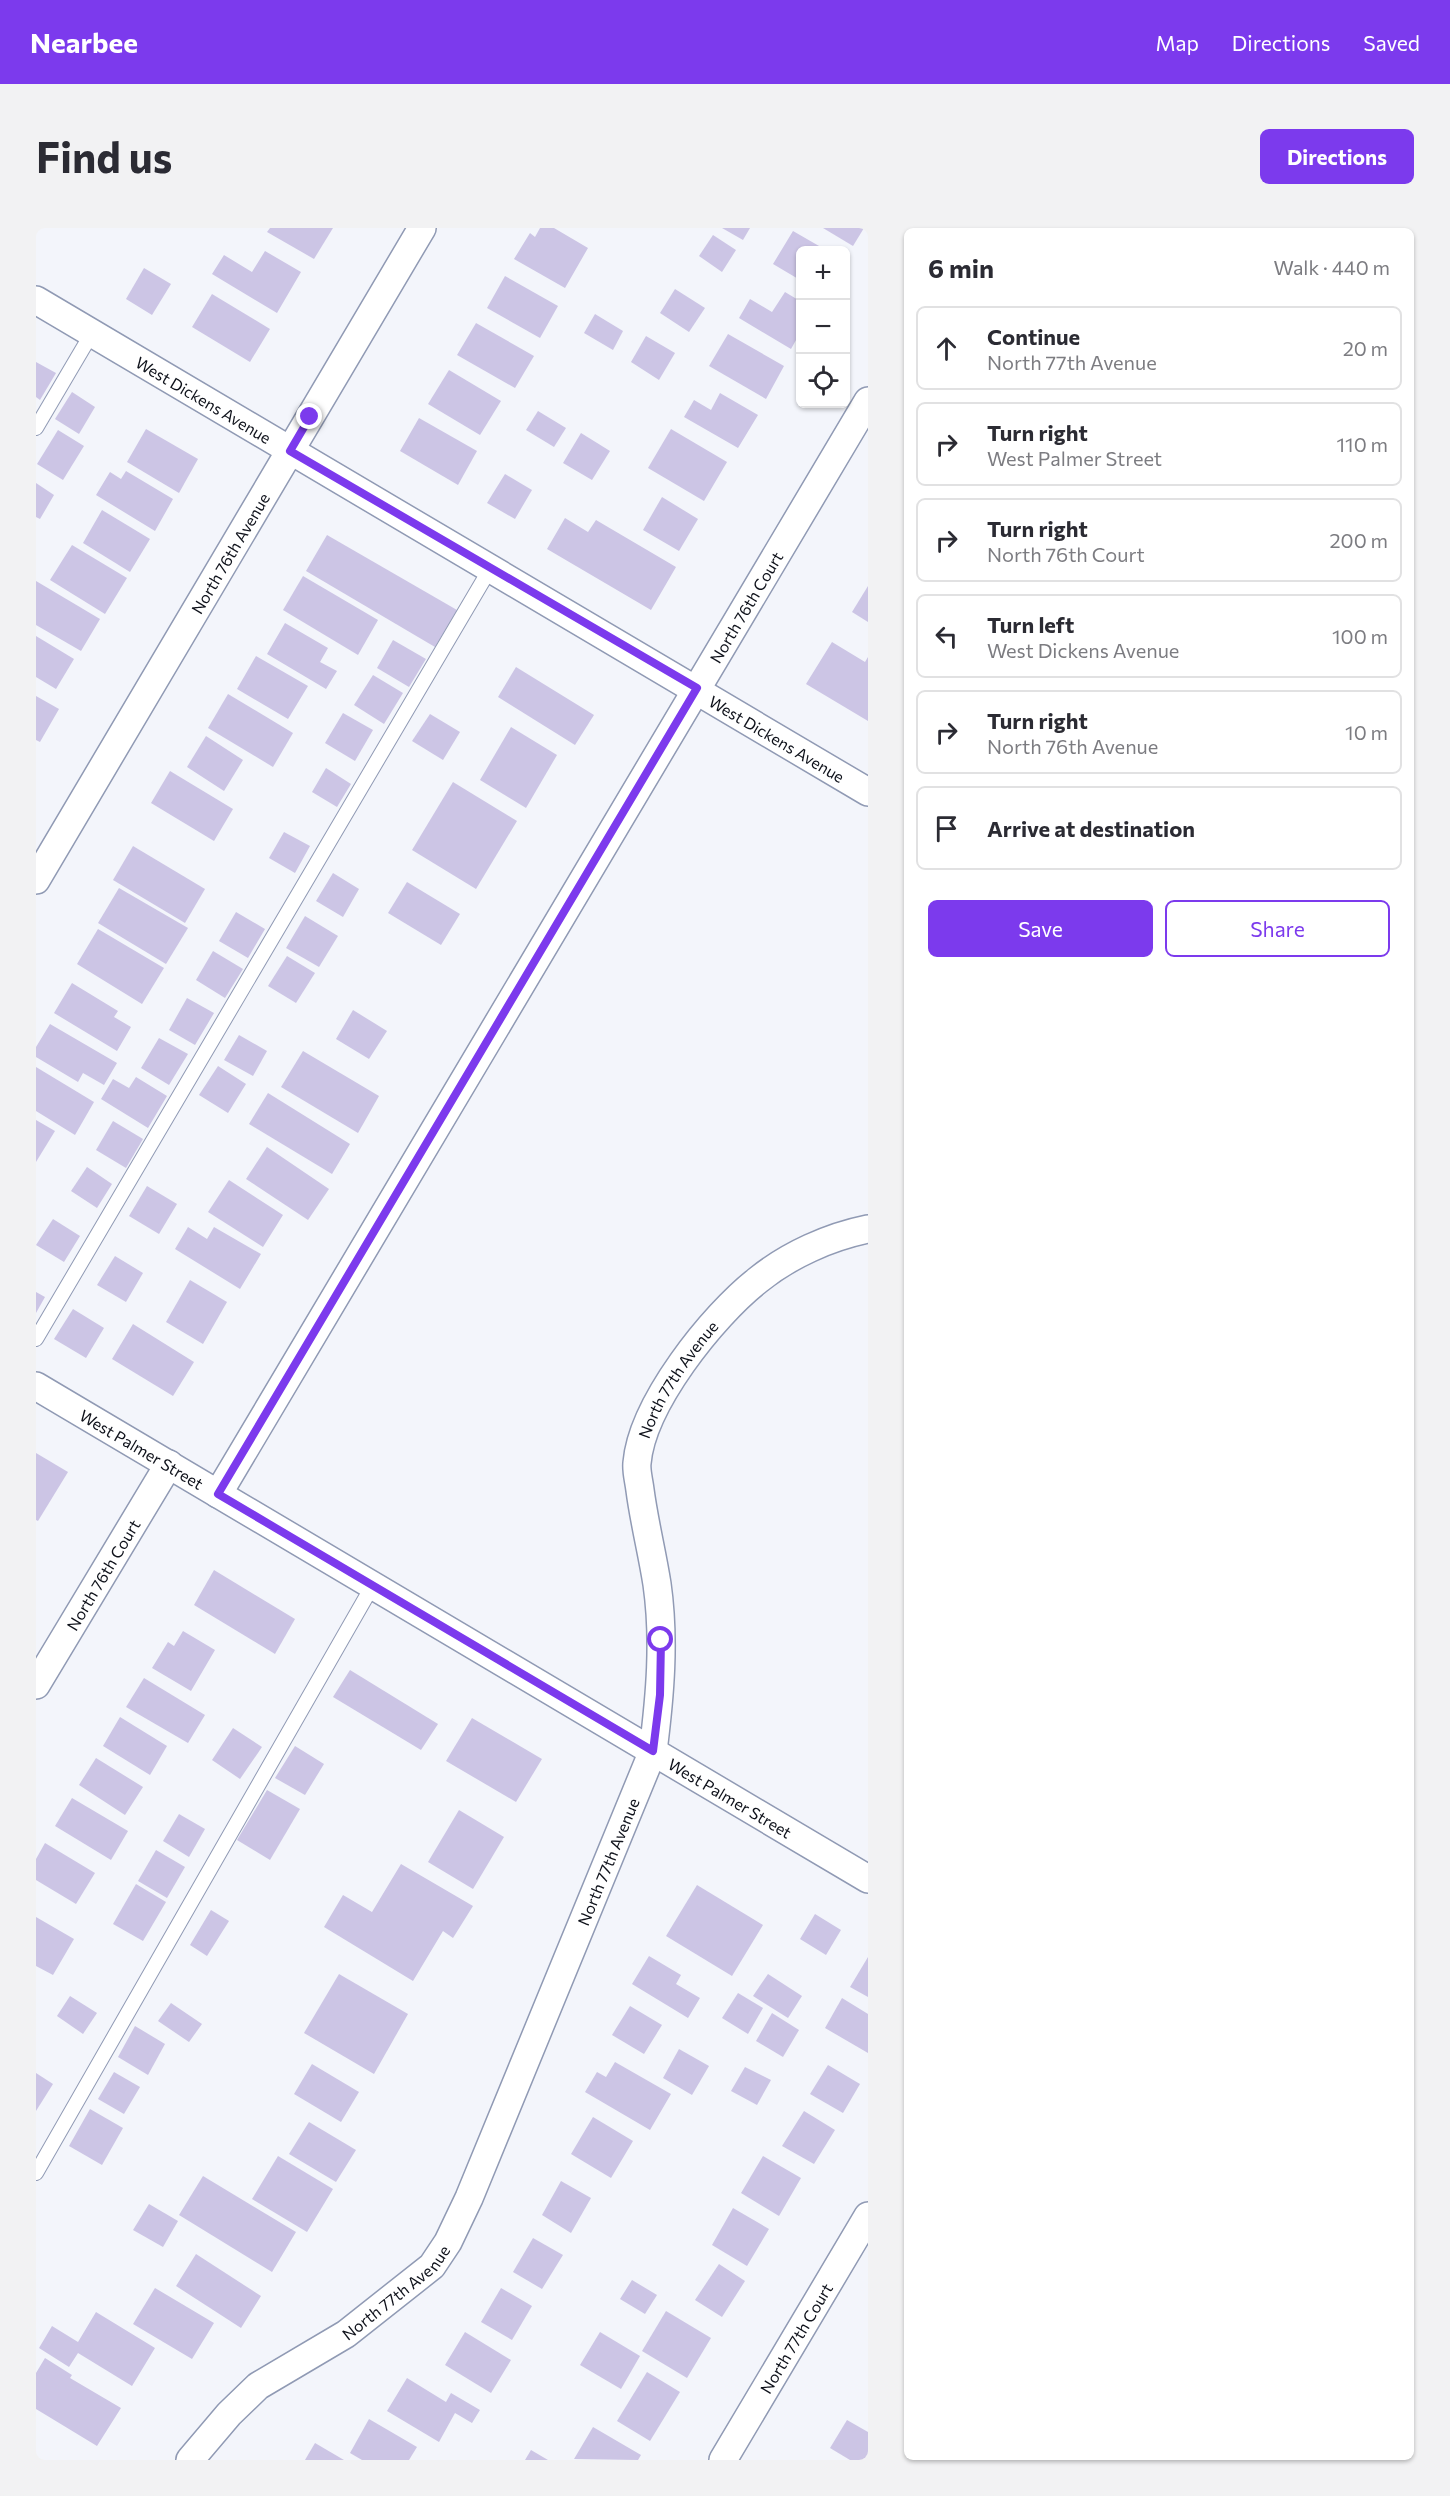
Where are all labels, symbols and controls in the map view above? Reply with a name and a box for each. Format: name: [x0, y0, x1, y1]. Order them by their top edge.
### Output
text: Nearbee: [30, 25, 138, 59]
text: Map: [1156, 30, 1199, 55]
text: Directions: [1232, 30, 1330, 55]
text: Saved: [1363, 30, 1420, 55]
button: Directions: [1260, 129, 1414, 184]
text: Find us: [36, 130, 172, 182]
map controls: [796, 246, 850, 408]
button: +: [796, 246, 850, 300]
text: 6 min: [928, 252, 994, 283]
text: Walk · 440 m: [1274, 255, 1390, 279]
button: −: [796, 300, 850, 354]
text: Continue: [987, 323, 1080, 350]
icon: ahead: [930, 332, 963, 365]
text: 20 m: [1343, 336, 1388, 360]
text: North 77th Avenue: [987, 350, 1157, 374]
street label: West Dickens Avenue: [133, 352, 275, 447]
button: locate: [796, 354, 850, 408]
route end: [296, 403, 322, 429]
text: Turn right: [987, 419, 1088, 446]
icon: right: [930, 428, 963, 461]
text: 110 m: [1337, 432, 1388, 456]
text: West Palmer Street: [987, 446, 1162, 470]
street label: North 76th Avenue: [186, 489, 273, 617]
text: Turn right: [987, 515, 1088, 542]
icon: right: [930, 524, 963, 557]
text: 200 m: [1330, 528, 1388, 552]
text: North 76th Court: [987, 542, 1145, 566]
street label: North 76th Court: [705, 548, 786, 666]
text: Turn left: [987, 611, 1074, 638]
icon: left: [930, 620, 963, 653]
text: 100 m: [1332, 624, 1388, 648]
text: West Dickens Avenue: [987, 638, 1179, 662]
street label: West Dickens Avenue: [706, 691, 848, 786]
text: Turn right: [987, 707, 1088, 734]
icon: right: [930, 716, 963, 749]
text: 10 m: [1345, 720, 1388, 744]
text: North 76th Avenue: [987, 734, 1158, 758]
icon: arrive: [930, 812, 963, 845]
text: Arrive at destination: [987, 815, 1195, 842]
button: Save: [928, 900, 1153, 957]
button: Share: [1165, 900, 1390, 957]
street label: North 77th Avenue: [633, 1316, 721, 1441]
street label: West Palmer Street: [77, 1405, 207, 1493]
street label: North 76th Court: [62, 1515, 143, 1633]
route start: [647, 1626, 673, 1652]
street label: West Palmer Street: [665, 1753, 796, 1842]
street label: North 77th Avenue: [573, 1795, 642, 1928]
street label: North 77th Avenue: [338, 2241, 453, 2343]
street label: North 77th Court: [755, 2279, 836, 2397]

